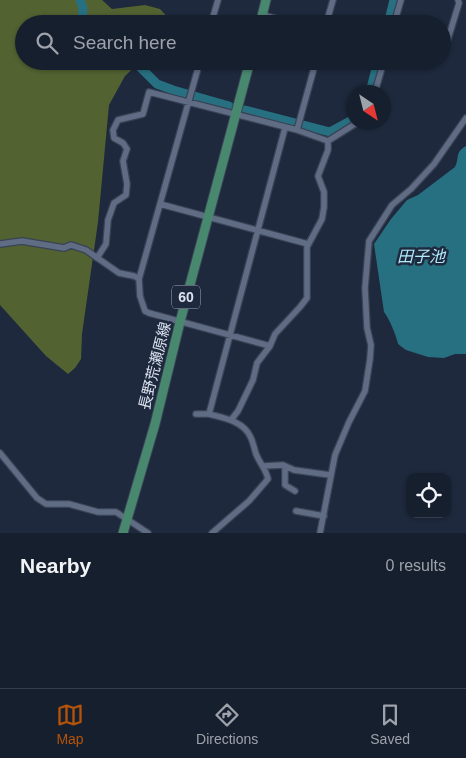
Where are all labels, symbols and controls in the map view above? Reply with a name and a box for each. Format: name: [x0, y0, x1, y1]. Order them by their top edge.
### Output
search box: [15, 15, 451, 70]
icon: search: [33, 29, 61, 57]
text: Search here: [73, 32, 177, 53]
north arrow: [346, 85, 391, 130]
water label: 田子池: [397, 248, 447, 265]
road number: 60: [172, 286, 200, 308]
street label: 長野荒瀬原線: [135, 320, 174, 412]
map controls: [406, 473, 451, 518]
button: locate: [406, 473, 451, 518]
text: Nearby: [20, 554, 91, 577]
text: 0 results: [386, 557, 446, 574]
tab: Map: [56, 701, 84, 747]
tab: Directions: [196, 701, 258, 747]
tab: Saved: [370, 701, 410, 747]

